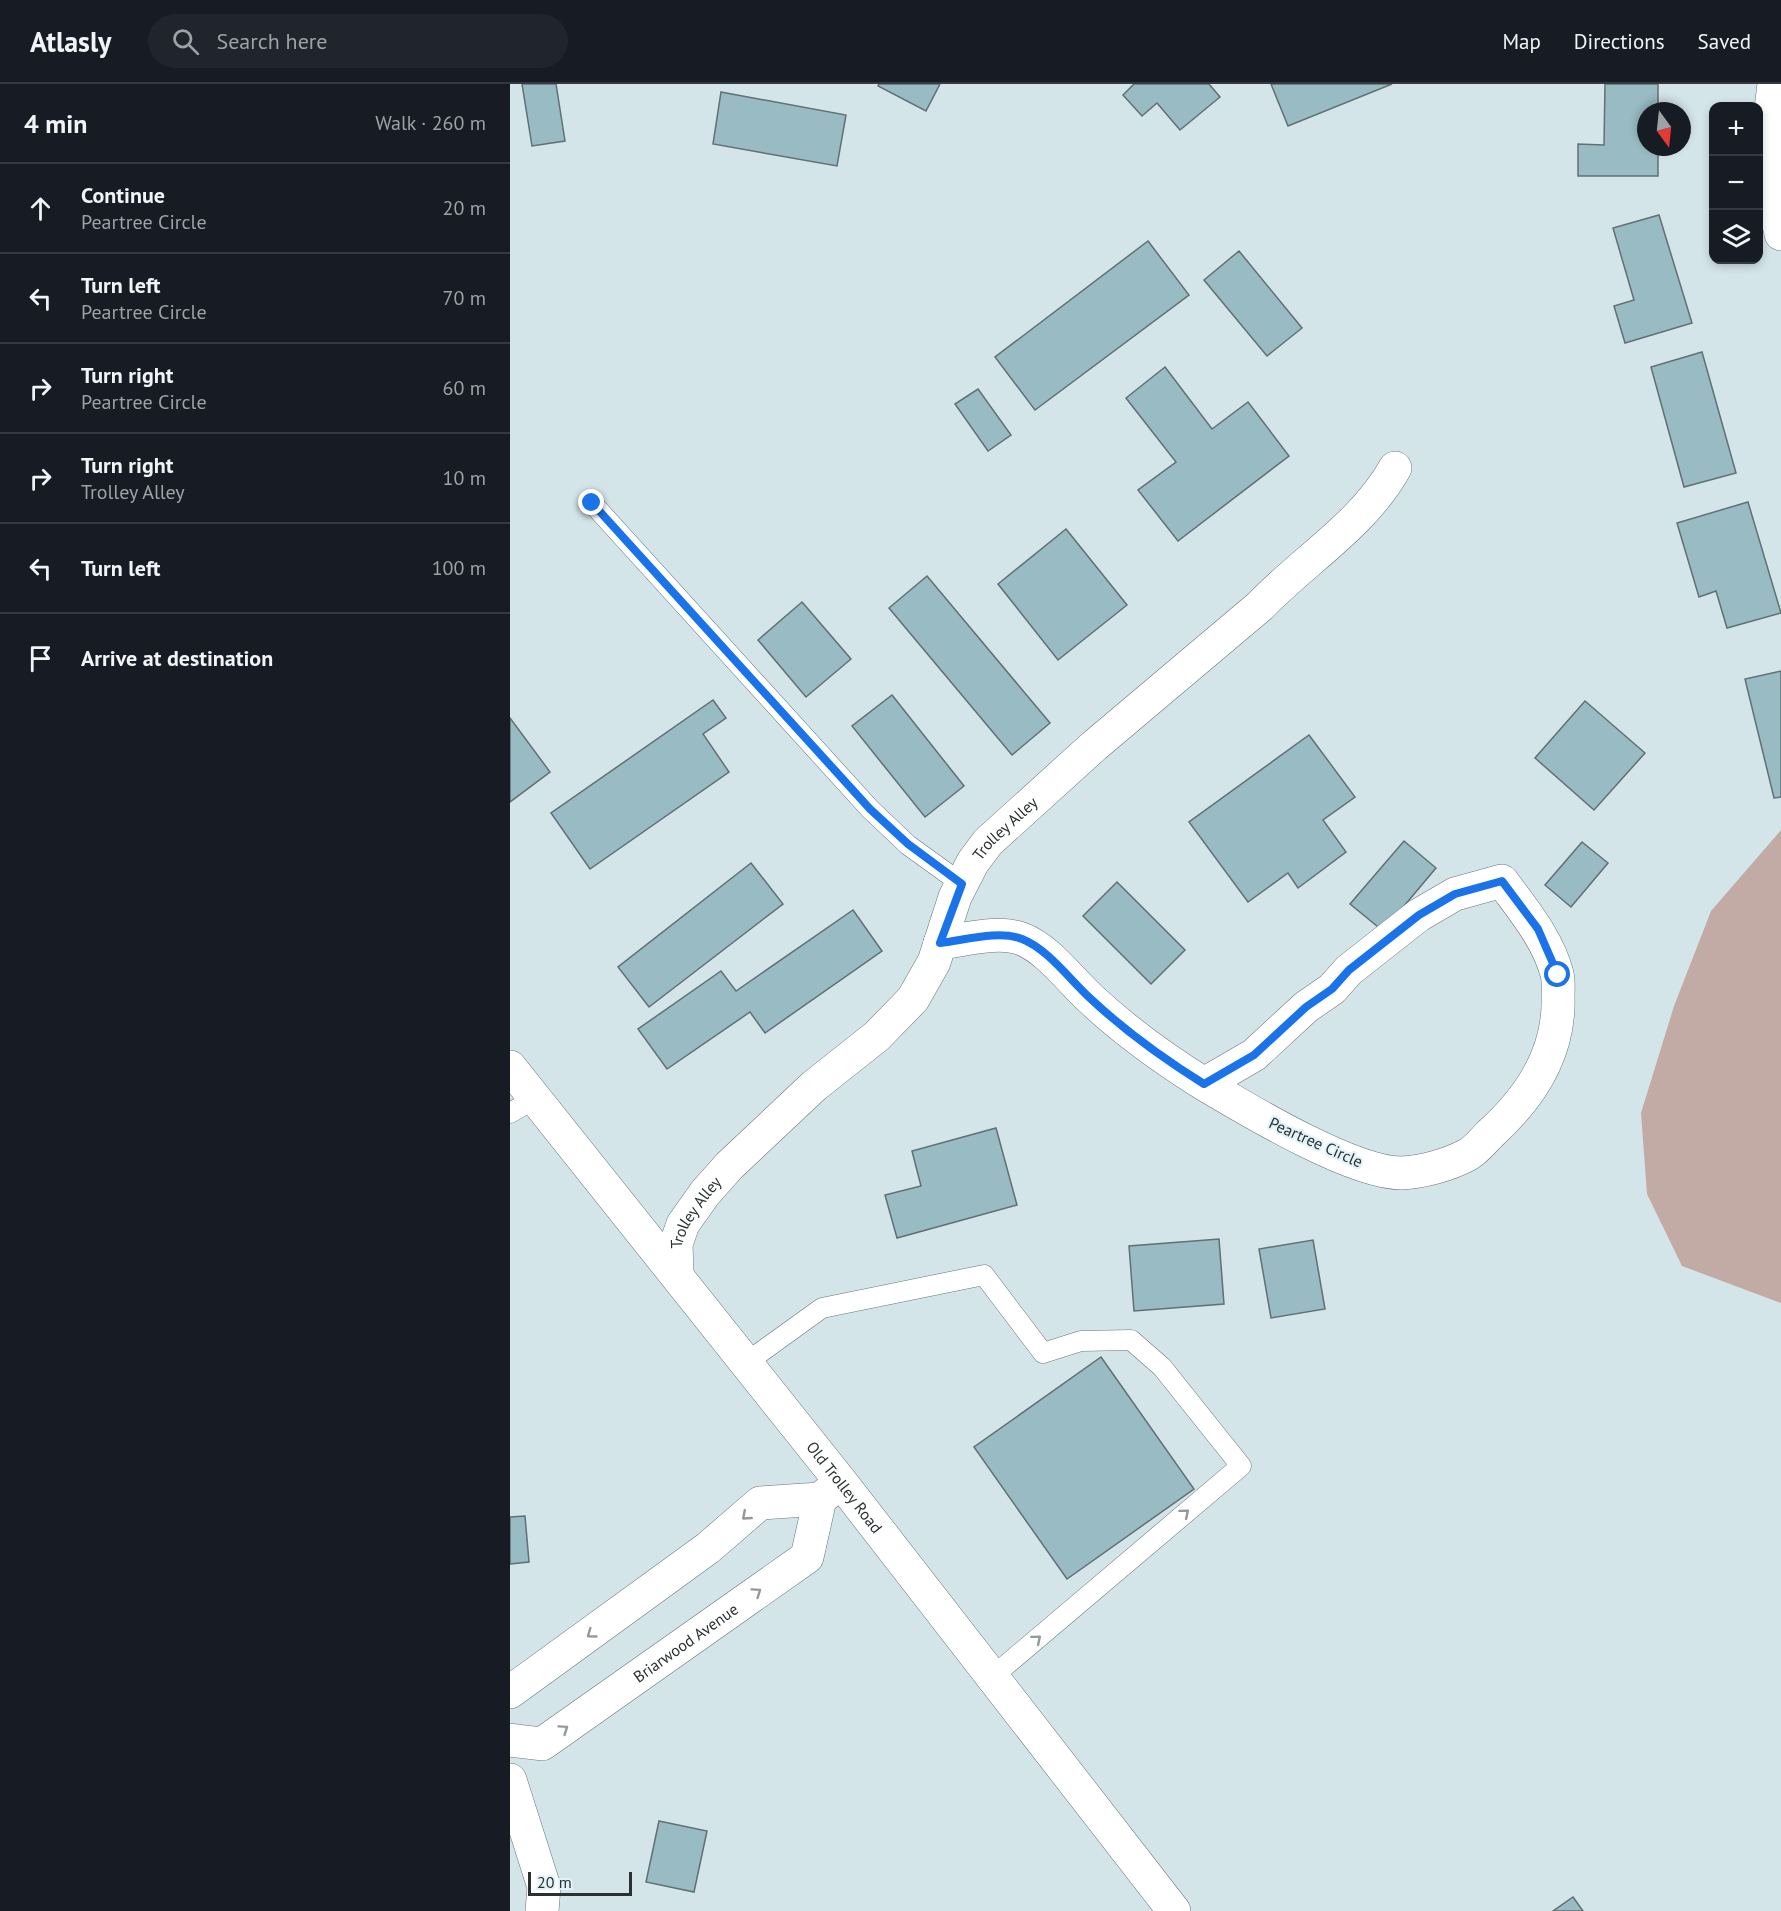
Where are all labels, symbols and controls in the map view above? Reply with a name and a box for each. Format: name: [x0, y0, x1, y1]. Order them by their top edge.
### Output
search box: [148, 14, 568, 68]
text: Atlasly: [30, 23, 112, 60]
icon: search: [169, 25, 202, 58]
text: Search here: [217, 27, 327, 55]
text: Map: [1502, 28, 1541, 55]
text: Directions: [1574, 28, 1665, 55]
text: Saved: [1698, 28, 1751, 55]
north arrow: [1637, 102, 1691, 156]
map controls: [1709, 102, 1763, 264]
button: +: [1709, 102, 1763, 156]
text: 4 min: [24, 107, 87, 140]
text: Walk · 260 m: [375, 110, 486, 136]
button: −: [1709, 156, 1763, 210]
text: Continue: [81, 181, 165, 209]
icon: ahead: [24, 192, 57, 225]
text: 20 m: [443, 195, 486, 221]
text: Peartree Circle: [81, 209, 207, 235]
button: layers: [1709, 210, 1763, 264]
text: Turn left: [81, 271, 161, 299]
icon: left: [24, 282, 57, 315]
text: 70 m: [443, 285, 486, 311]
text: Peartree Circle: [81, 299, 207, 325]
text: Turn right: [81, 361, 173, 389]
icon: right: [24, 372, 57, 405]
text: 60 m: [443, 375, 486, 401]
text: Peartree Circle: [81, 389, 207, 415]
text: Turn right: [81, 451, 173, 479]
icon: right: [24, 462, 57, 495]
text: 10 m: [443, 465, 486, 491]
text: Trolley Alley: [81, 479, 185, 505]
route end: [578, 489, 604, 515]
icon: left: [24, 552, 57, 585]
text: Turn left: [81, 554, 161, 582]
text: 100 m: [432, 555, 486, 581]
icon: arrive: [24, 642, 57, 675]
text: Arrive at destination: [81, 644, 273, 672]
street label: Trolley Alley: [968, 792, 1042, 864]
route start: [1544, 961, 1570, 987]
street label: Peartree Circle: [1266, 1112, 1366, 1172]
street label: Trolley Alley: [666, 1172, 726, 1249]
street label: Old Trolley Road: [802, 1437, 887, 1537]
one-way arrow: [742, 1508, 753, 1519]
one-way arrow: [1178, 1509, 1189, 1520]
one-way arrow: [751, 1589, 762, 1600]
street label: Briarwood Avenue: [629, 1599, 742, 1686]
one-way arrow: [586, 1626, 597, 1637]
one-way arrow: [1030, 1635, 1041, 1646]
one-way arrow: [557, 1725, 568, 1736]
scale bar: [528, 1869, 632, 1896]
text: 20 m: [537, 1872, 572, 1892]

